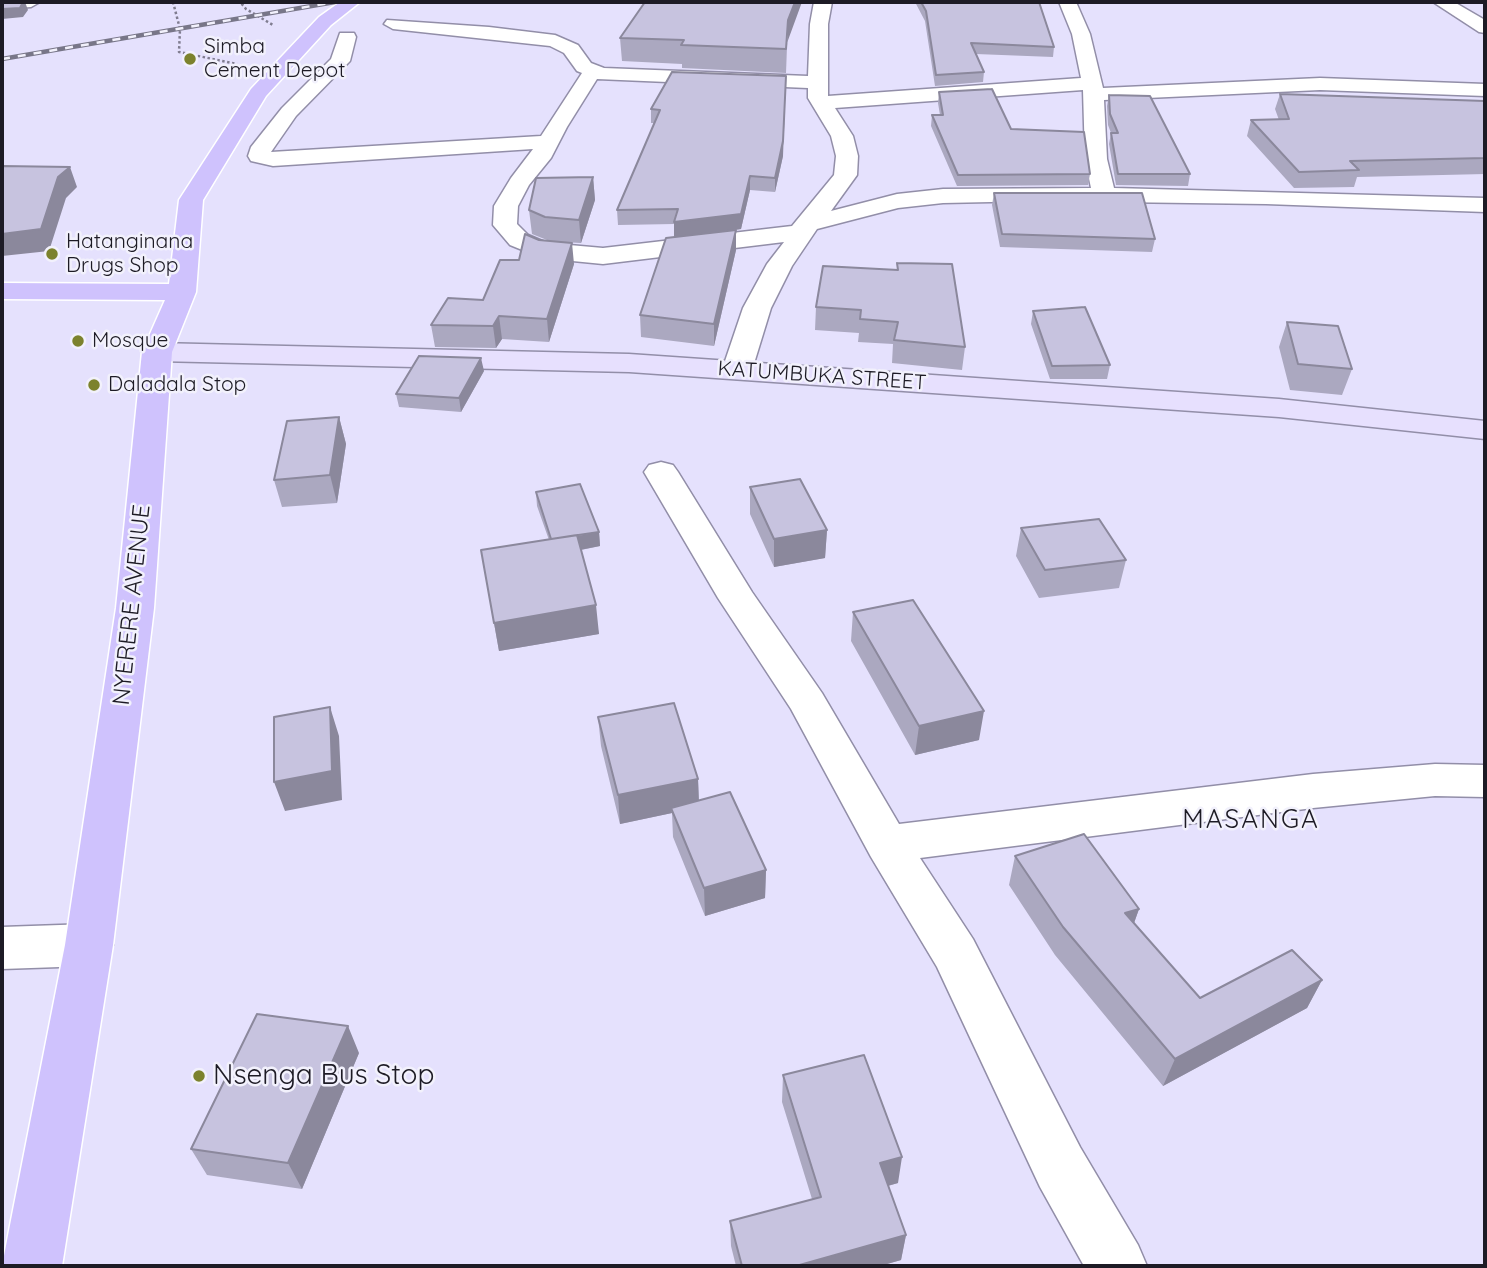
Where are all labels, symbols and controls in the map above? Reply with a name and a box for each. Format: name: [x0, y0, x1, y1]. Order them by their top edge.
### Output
place label: Simba Cement Depot: [204, 34, 345, 84]
marker: Simba Cement Depot: [182, 51, 198, 67]
place label: Hatanginana Drugs Shop: [66, 229, 193, 279]
marker: Hatanginana Drugs Shop: [44, 246, 60, 262]
place label: Mosque: [92, 328, 168, 354]
marker: Mosque: [70, 333, 86, 349]
street label: KATUMBUKA STREET: [717, 356, 927, 396]
place label: Daladala Stop: [108, 372, 246, 398]
marker: Daladala Stop: [86, 377, 102, 393]
street label: NYERERE AVENUE: [107, 503, 157, 707]
district label: MASANGA: [1183, 804, 1319, 836]
place label: Nsenga Bus Stop: [213, 1059, 434, 1093]
marker: Nsenga Bus Stop: [191, 1068, 207, 1084]

